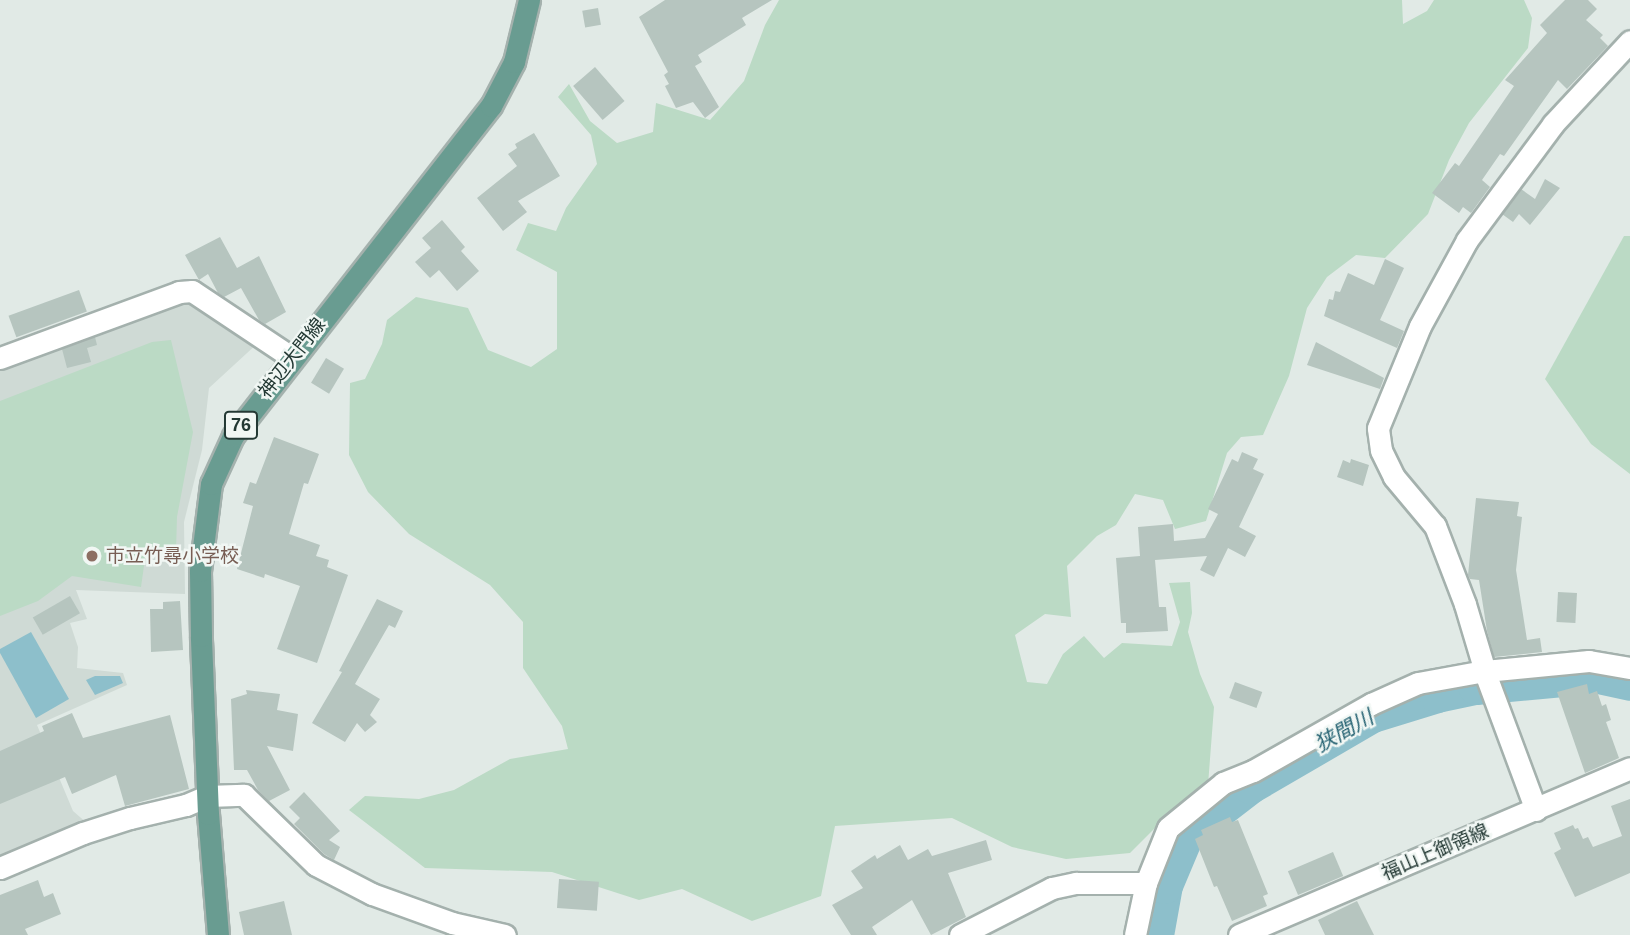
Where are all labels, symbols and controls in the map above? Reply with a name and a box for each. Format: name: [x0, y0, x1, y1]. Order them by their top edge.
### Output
street label: 神辺大門線: [254, 314, 330, 402]
road number: 76: [224, 410, 258, 440]
place label: 市立竹尋小学校: [106, 545, 239, 567]
marker: 市立竹尋小学校: [84, 548, 100, 564]
water label: 狭間川: [1310, 705, 1378, 757]
street label: 福山上御領線: [1378, 819, 1492, 885]

